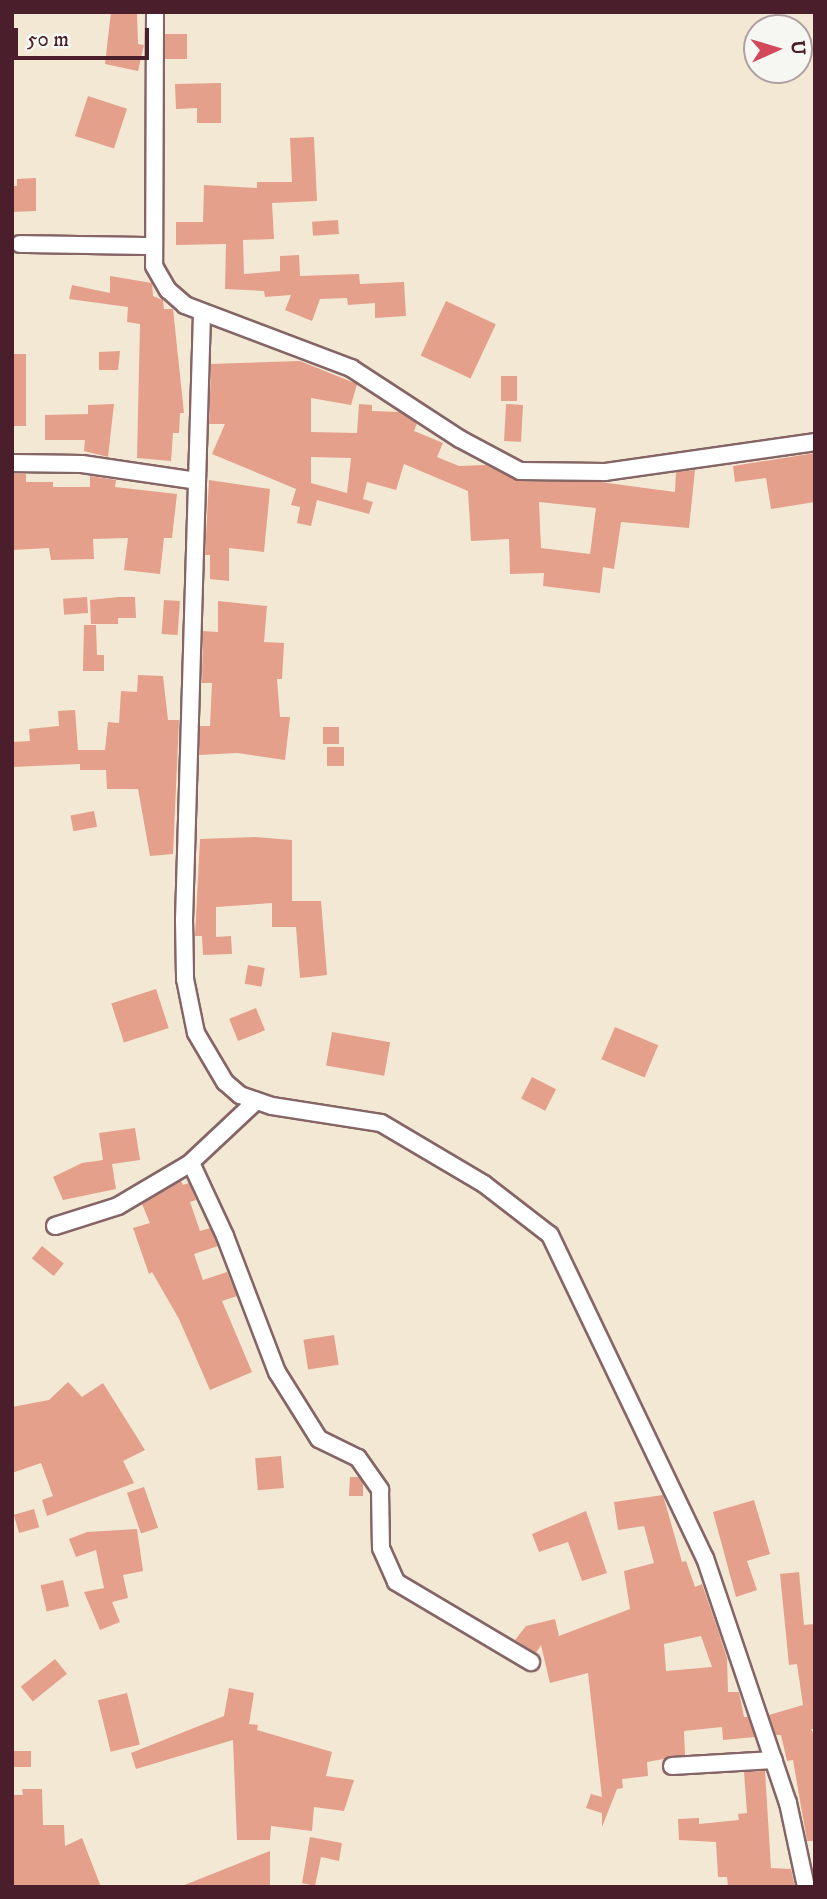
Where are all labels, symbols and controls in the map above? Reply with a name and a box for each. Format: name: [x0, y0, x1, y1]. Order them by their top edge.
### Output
scale bar: [18, 14, 152, 58]
north arrow: [743, 14, 813, 84]
text: 50 m: [27, 27, 69, 53]
text: U: [785, 39, 809, 56]

